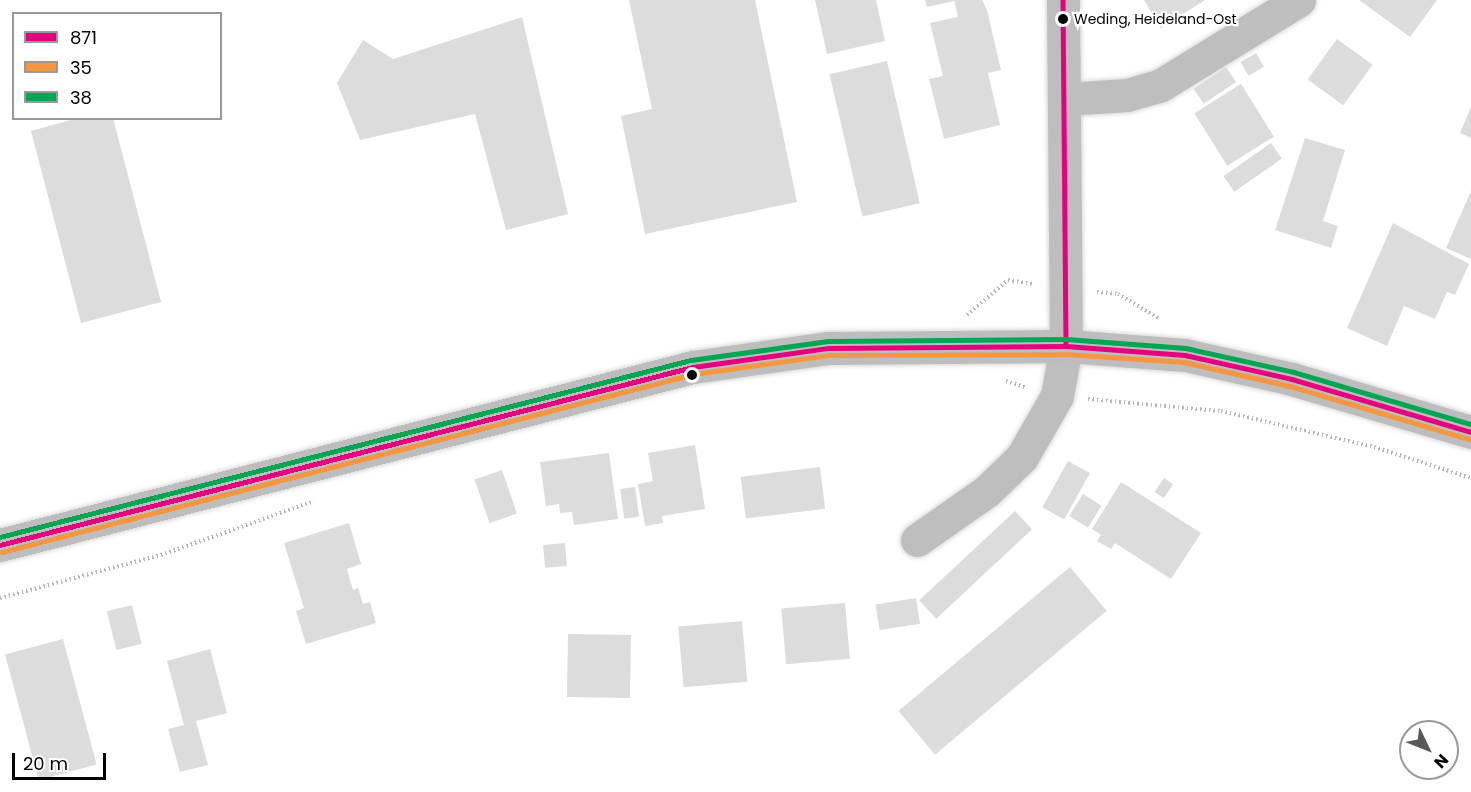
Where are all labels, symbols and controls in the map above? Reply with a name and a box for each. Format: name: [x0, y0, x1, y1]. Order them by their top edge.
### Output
place label: Weding, Heideland-Ost: [1074, 11, 1237, 27]
legend: [12, 12, 222, 120]
marker: Weding, Heideland-Ost: [1057, 13, 1069, 25]
text: 871: [70, 25, 97, 50]
text: 35: [70, 55, 92, 80]
text: 38: [70, 85, 92, 110]
unlabelled marker: [686, 369, 698, 381]
north arrow: [1399, 720, 1459, 780]
scale bar: [15, 741, 110, 779]
text: N: [1429, 749, 1454, 773]
text: 20 m: [23, 751, 68, 776]

